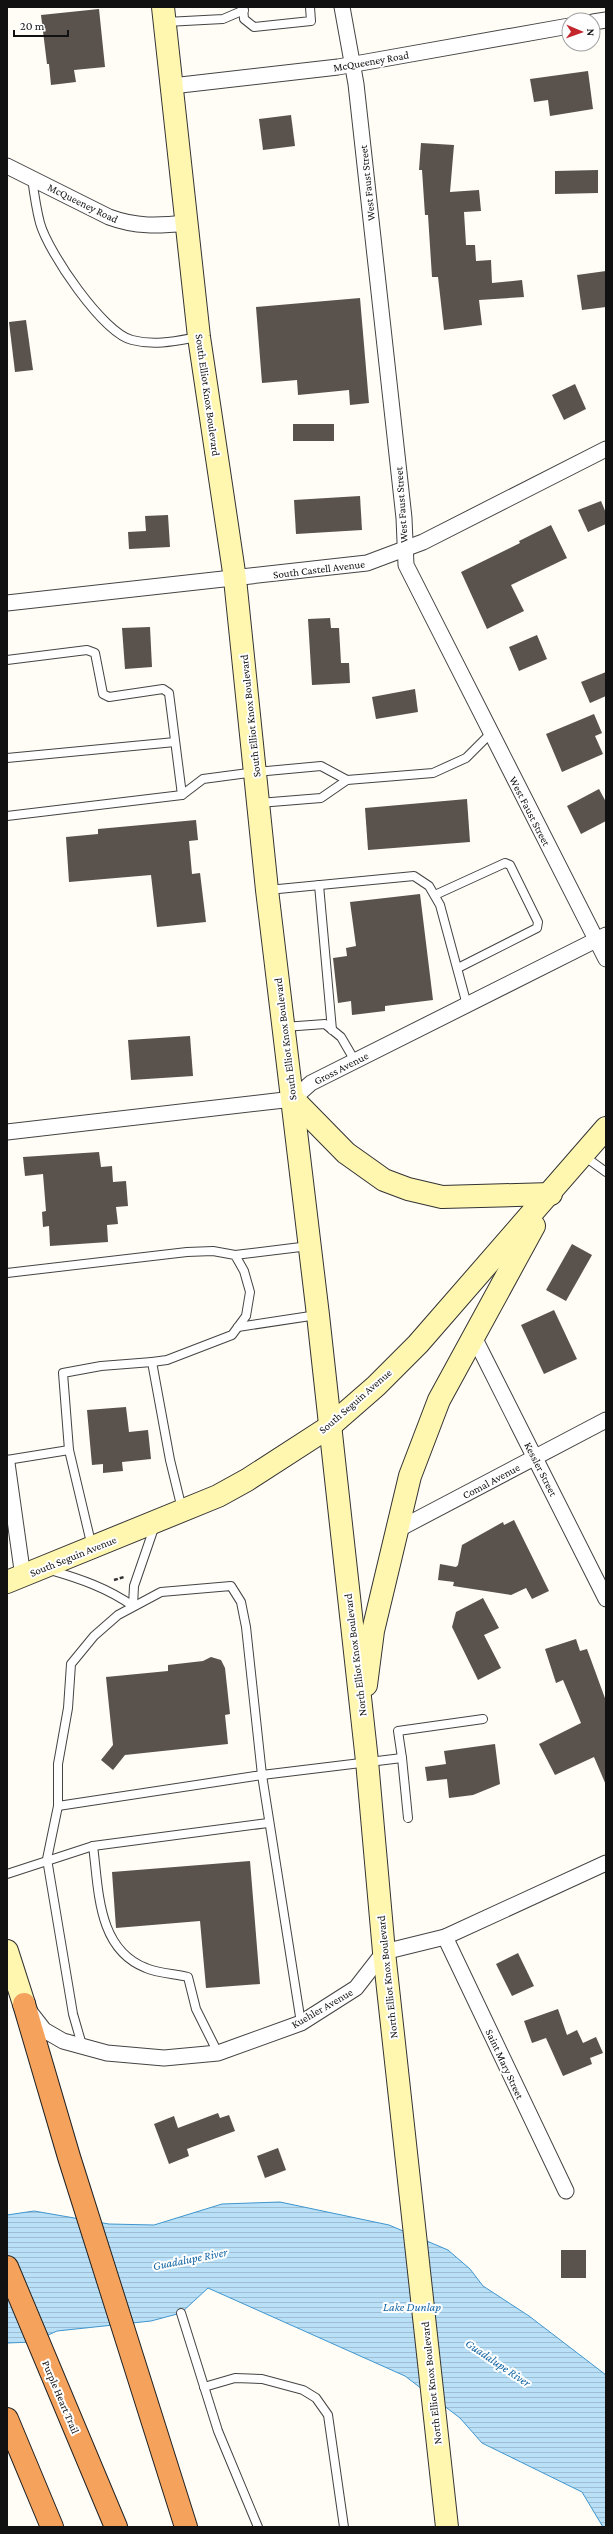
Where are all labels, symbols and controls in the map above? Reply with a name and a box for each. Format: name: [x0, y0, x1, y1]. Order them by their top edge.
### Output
scale bar: [14, 12, 68, 38]
north arrow: [561, 12, 601, 52]
text: 20 m: [20, 19, 45, 33]
text: N: [585, 28, 597, 37]
street label: McQueeney Road: [332, 48, 410, 75]
street label: West Faust Street: [357, 144, 377, 222]
street label: McQueeney Road: [45, 181, 120, 226]
street label: South Elliot Knox Boulevard: [193, 333, 223, 457]
street label: West Faust Street: [392, 466, 410, 544]
street label: South Castell Avenue: [272, 557, 366, 581]
street label: South Elliot Knox Boulevard: [238, 654, 262, 778]
street label: West Faust Street: [507, 774, 553, 848]
street label: South Elliot Knox Boulevard: [272, 977, 298, 1101]
street label: Gross Avenue: [312, 1049, 370, 1087]
street label: South Seguin Avenue: [316, 1366, 395, 1437]
street label: Kessler Street: [522, 1440, 560, 1498]
street label: Comal Avenue: [460, 1461, 522, 1501]
street label: South Seguin Avenue: [28, 1533, 119, 1580]
street label: North Elliot Knox Boulevard: [342, 1593, 368, 1717]
street label: North Elliot Knox Boulevard: [375, 1915, 399, 2039]
street label: Kuehler Avenue: [289, 1986, 355, 2030]
street label: Saint Mary Street: [483, 2027, 527, 2102]
water label: Guadalupe River: [152, 2245, 229, 2273]
water label: Lake Dunlap: [383, 2300, 441, 2314]
street label: North Elliot Knox Boulevard: [419, 2321, 443, 2445]
water label: Guadalupe River: [463, 2336, 534, 2390]
street label: Purple Heart Trail: [39, 2359, 82, 2436]

